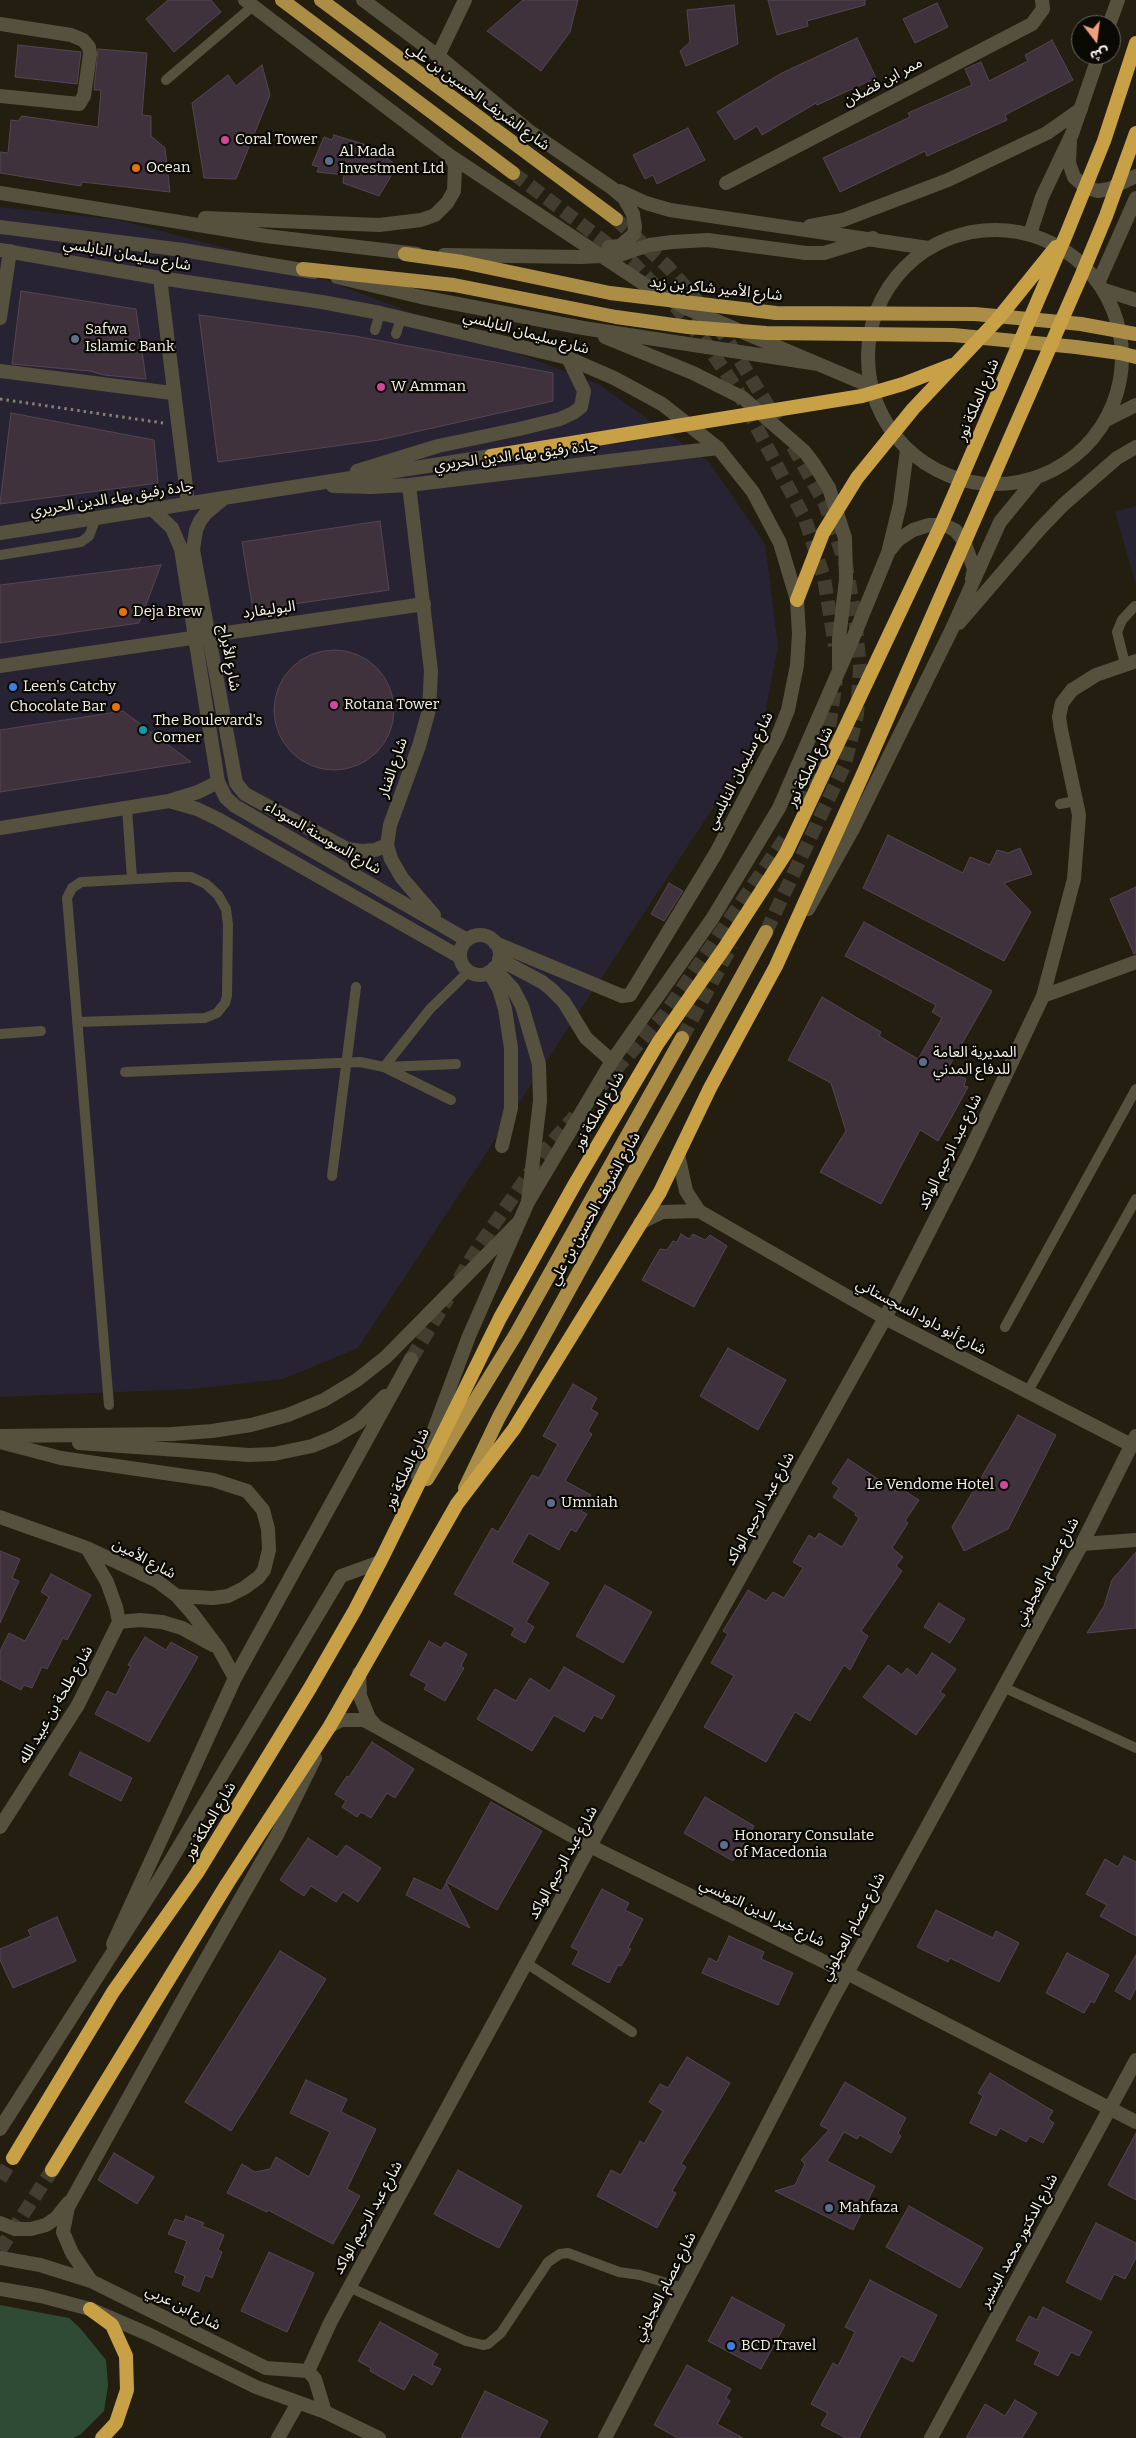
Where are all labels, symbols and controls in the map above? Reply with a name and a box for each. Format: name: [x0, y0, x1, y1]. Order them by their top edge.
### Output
north arrow: [1071, 15, 1121, 65]
street label: شارع الشريف الحسين بن علي: [403, 39, 553, 155]
text: ش: [1088, 43, 1111, 65]
street label: ممر ابن فضلان: [840, 54, 926, 110]
place label: Coral Tower: [235, 131, 317, 149]
marker: Coral Tower: [219, 134, 231, 146]
place label: Al Mada Investment Ltd: [339, 143, 444, 178]
marker: Al Mada Investment Ltd: [323, 155, 335, 167]
place label: Ocean: [146, 159, 190, 177]
marker: Ocean: [130, 162, 142, 174]
street label: شارع سليمان النابلسي: [62, 235, 192, 275]
street label: شارع الأمير شاكر بن زيد: [649, 273, 783, 305]
street label: شارع سليمان النابلسي: [461, 308, 591, 358]
place label: Safwa Islamic Bank: [85, 321, 175, 356]
marker: Safwa Islamic Bank: [69, 333, 81, 345]
street label: شارع الملكة نور: [953, 356, 1003, 444]
place label: W Amman: [391, 378, 466, 396]
marker: W Amman: [375, 381, 387, 393]
street label: جادة رفيق بهاء الدين الحريري: [433, 437, 599, 475]
street label: جادة رفيق بهاء الدين الحريري: [29, 477, 195, 521]
street label: البوليفارد: [241, 597, 297, 623]
place label: Deja Brew: [133, 603, 202, 621]
marker: Deja Brew: [117, 606, 129, 618]
street label: شارع الأبراج: [214, 623, 244, 693]
place label: Leen's Catchy: [23, 678, 116, 696]
marker: Leen's Catchy: [7, 681, 19, 693]
place label: Rotana Tower: [344, 696, 439, 714]
place label: Chocolate Bar: [10, 698, 106, 716]
marker: Rotana Tower: [328, 699, 340, 711]
marker: Chocolate Bar: [110, 701, 122, 713]
street label: شارع سليمان النابلسي: [703, 709, 777, 833]
place label: The Boulevard's Corner: [153, 712, 262, 747]
marker: The Boulevard's Corner: [137, 724, 149, 736]
street label: شارع الملكة نور: [783, 724, 837, 810]
street label: شارع الفنار: [374, 736, 412, 800]
street label: شارع السوسنة السوداء: [262, 797, 384, 879]
place label: المديرية العامة للدفاع المدني: [933, 1044, 1017, 1079]
marker: المديرية العامة للدفاع المدني: [917, 1056, 929, 1068]
street label: شارع الملكة نور: [569, 1069, 629, 1153]
street label: شارع عبد الرحيم الواكد: [914, 1091, 986, 1213]
street label: شارع الشريف الحسين بن علي: [545, 1129, 645, 1289]
street label: شارع أبو داود السجستاني: [853, 1275, 989, 1359]
street label: شارع الملكة نور: [380, 1426, 434, 1512]
street label: شارع عبد الرحيم الواكد: [721, 1449, 799, 1569]
place label: Le Vendome Hotel: [867, 1476, 994, 1494]
marker: Le Vendome Hotel: [998, 1479, 1010, 1491]
place label: Umniah: [561, 1494, 618, 1512]
marker: Umniah: [545, 1497, 557, 1509]
street label: شارع عصام العجلوني: [1011, 1515, 1083, 1629]
street label: شارع الأمين: [109, 1535, 179, 1583]
street label: شارع طلحة بن عبيد الله: [15, 1643, 97, 1767]
street label: شارع الملكة نور: [180, 1779, 240, 1863]
street label: شارع عبد الرحيم الواكد: [524, 1803, 602, 1923]
place label: Honorary Consulate of Macedonia: [734, 1827, 874, 1862]
marker: Honorary Consulate of Macedonia: [718, 1839, 730, 1851]
street label: شارع عصام العجلوني: [817, 1870, 889, 1984]
street label: شارع خير الدين التونسي: [696, 1875, 828, 1951]
street label: شارع عبد الرحيم الواكد: [329, 2158, 407, 2278]
street label: شارع الدكتور محمد البشير: [976, 2171, 1062, 2311]
place label: Mahfaza: [839, 2199, 898, 2217]
marker: Mahfaza: [823, 2202, 835, 2214]
street label: شارع عصام العجلوني: [630, 2229, 700, 2345]
street label: شارع ابن عربي: [142, 2281, 224, 2335]
place label: BCD Travel: [741, 2337, 816, 2355]
marker: BCD Travel: [725, 2340, 737, 2352]

